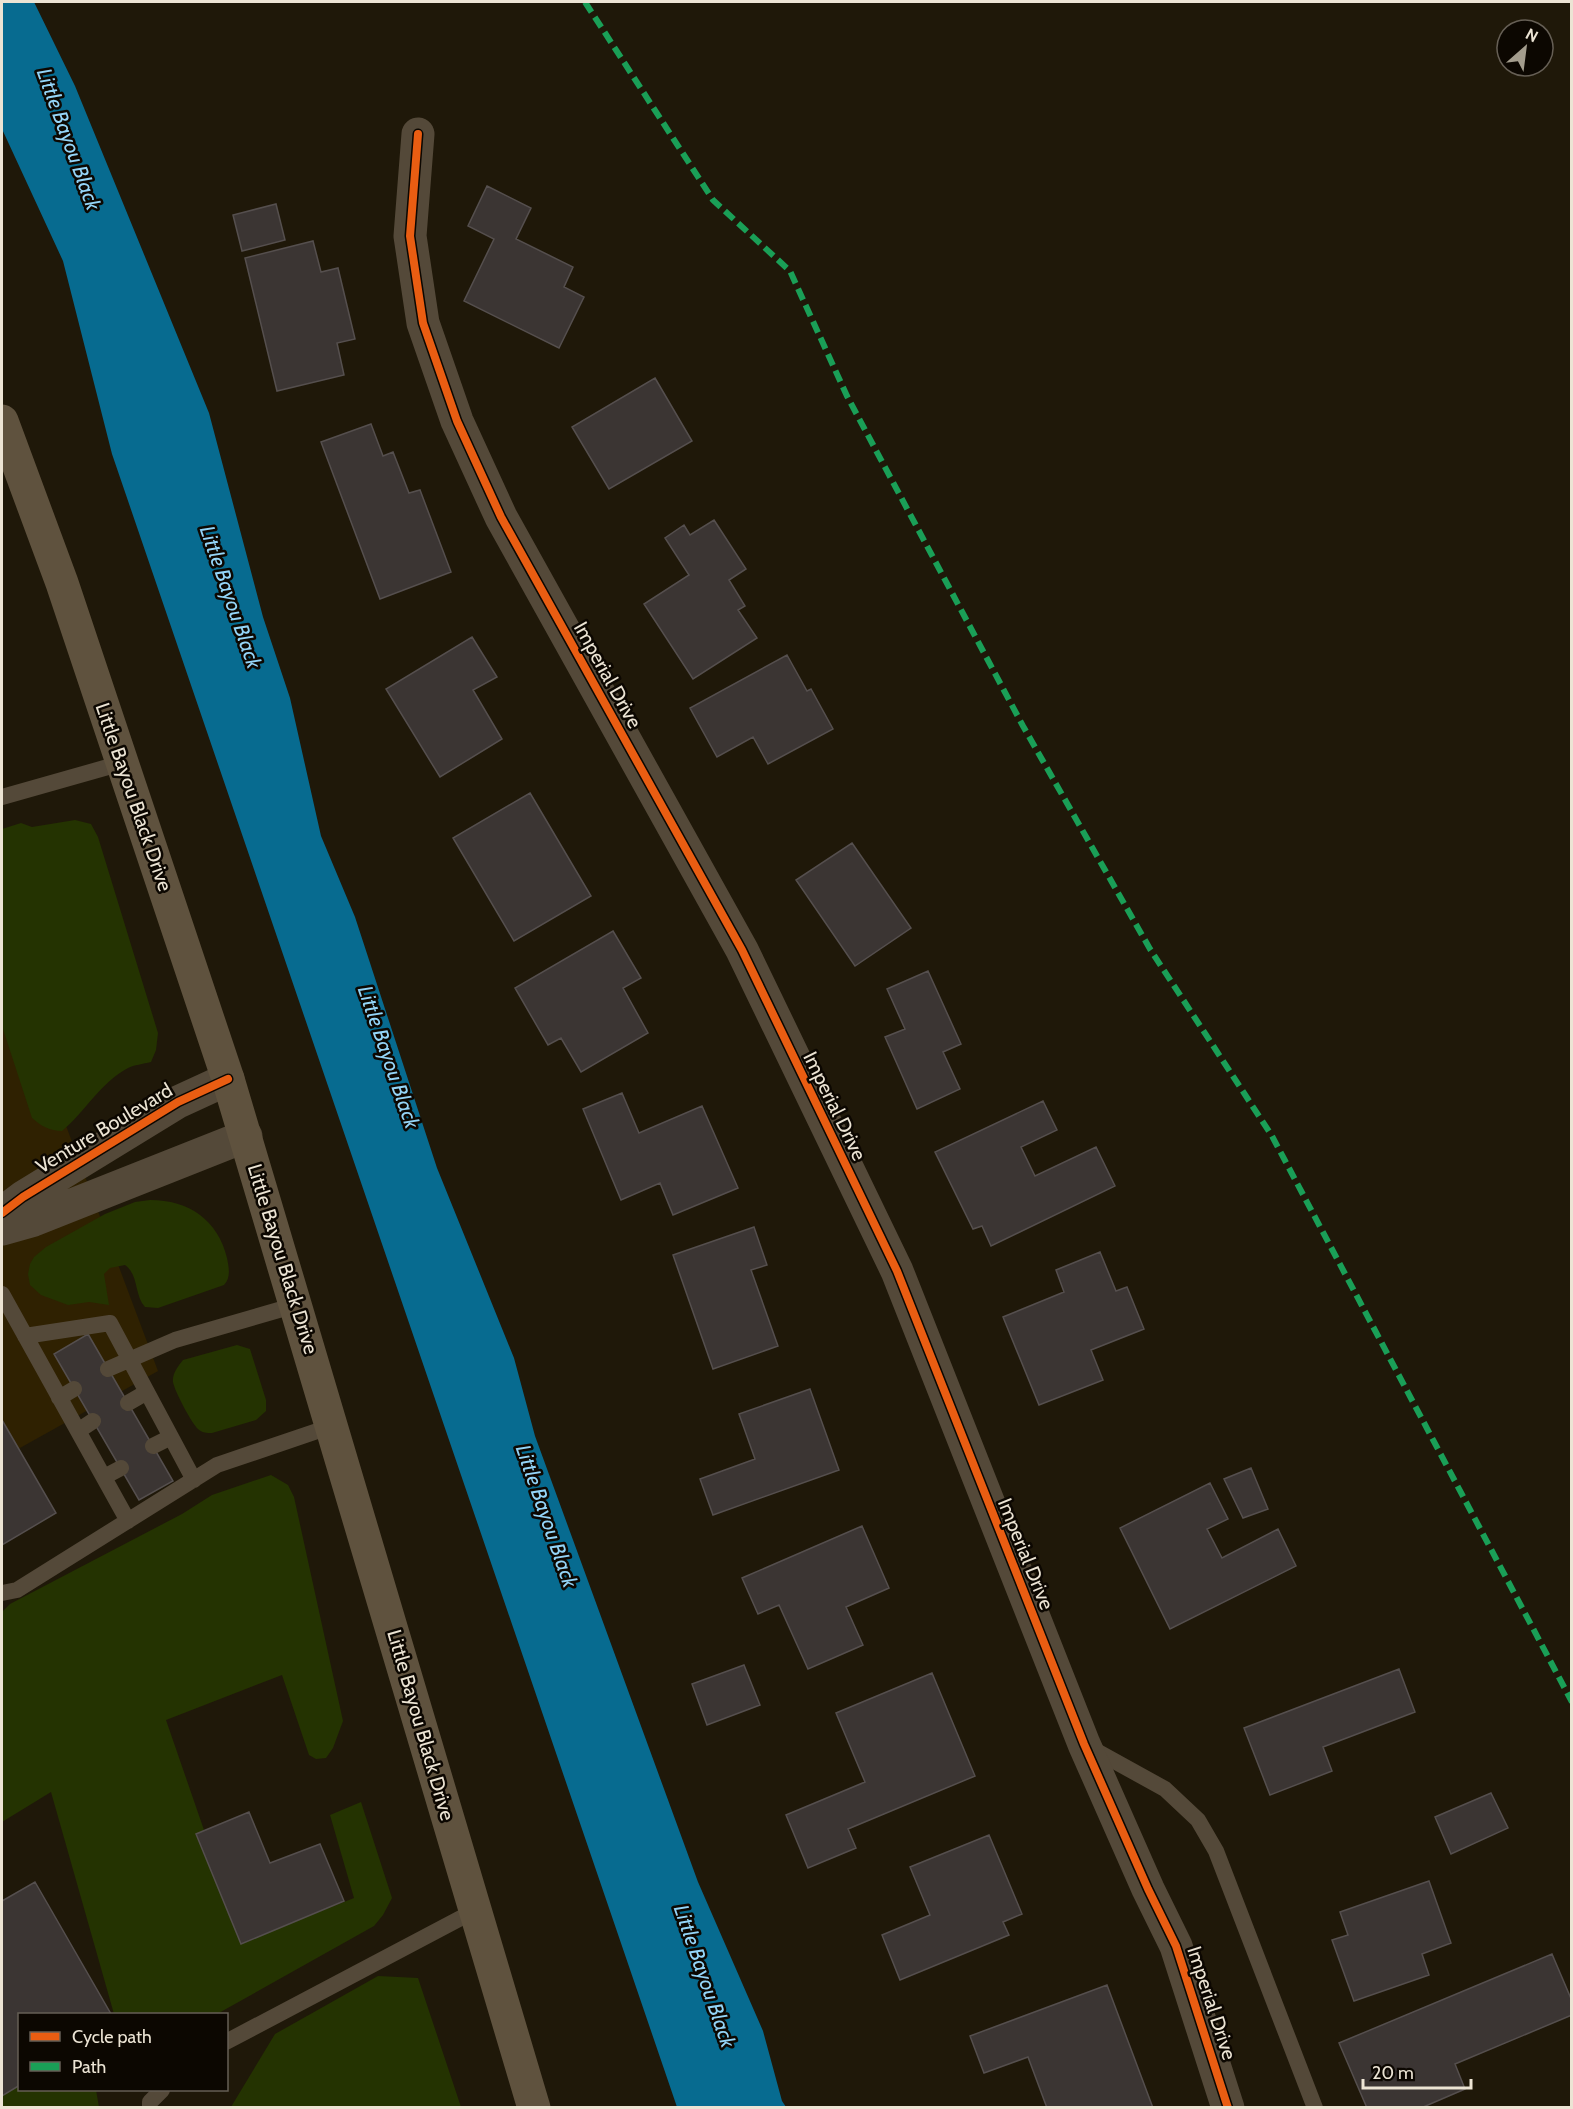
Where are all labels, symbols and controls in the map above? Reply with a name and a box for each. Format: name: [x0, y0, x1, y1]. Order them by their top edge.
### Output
north arrow: [1495, 18, 1555, 78]
text: N: [1522, 24, 1541, 46]
water label: Little Bayou Black: [32, 65, 107, 214]
water label: Little Bayou Black: [195, 522, 267, 673]
street label: Imperial Drive: [569, 618, 647, 732]
street label: Little Bayou Black Drive: [90, 700, 178, 894]
water label: Little Bayou Black: [353, 982, 425, 1133]
street label: Imperial Drive: [798, 1048, 872, 1164]
street label: Venture Boulevard: [31, 1078, 177, 1178]
street label: Little Bayou Black Drive: [243, 1161, 323, 1357]
water label: Little Bayou Black: [511, 1441, 583, 1592]
street label: Imperial Drive: [993, 1495, 1059, 1613]
street label: Little Bayou Black Drive: [382, 1627, 460, 1823]
water label: Little Bayou Black: [669, 1901, 741, 2052]
street label: Imperial Drive: [1182, 1943, 1242, 2063]
legend: [18, 2013, 228, 2091]
text: Cycle path: [72, 2026, 152, 2048]
scale bar: [1363, 2052, 1471, 2090]
text: Path: [72, 2056, 106, 2078]
text: 20 m: [1372, 2062, 1414, 2084]

